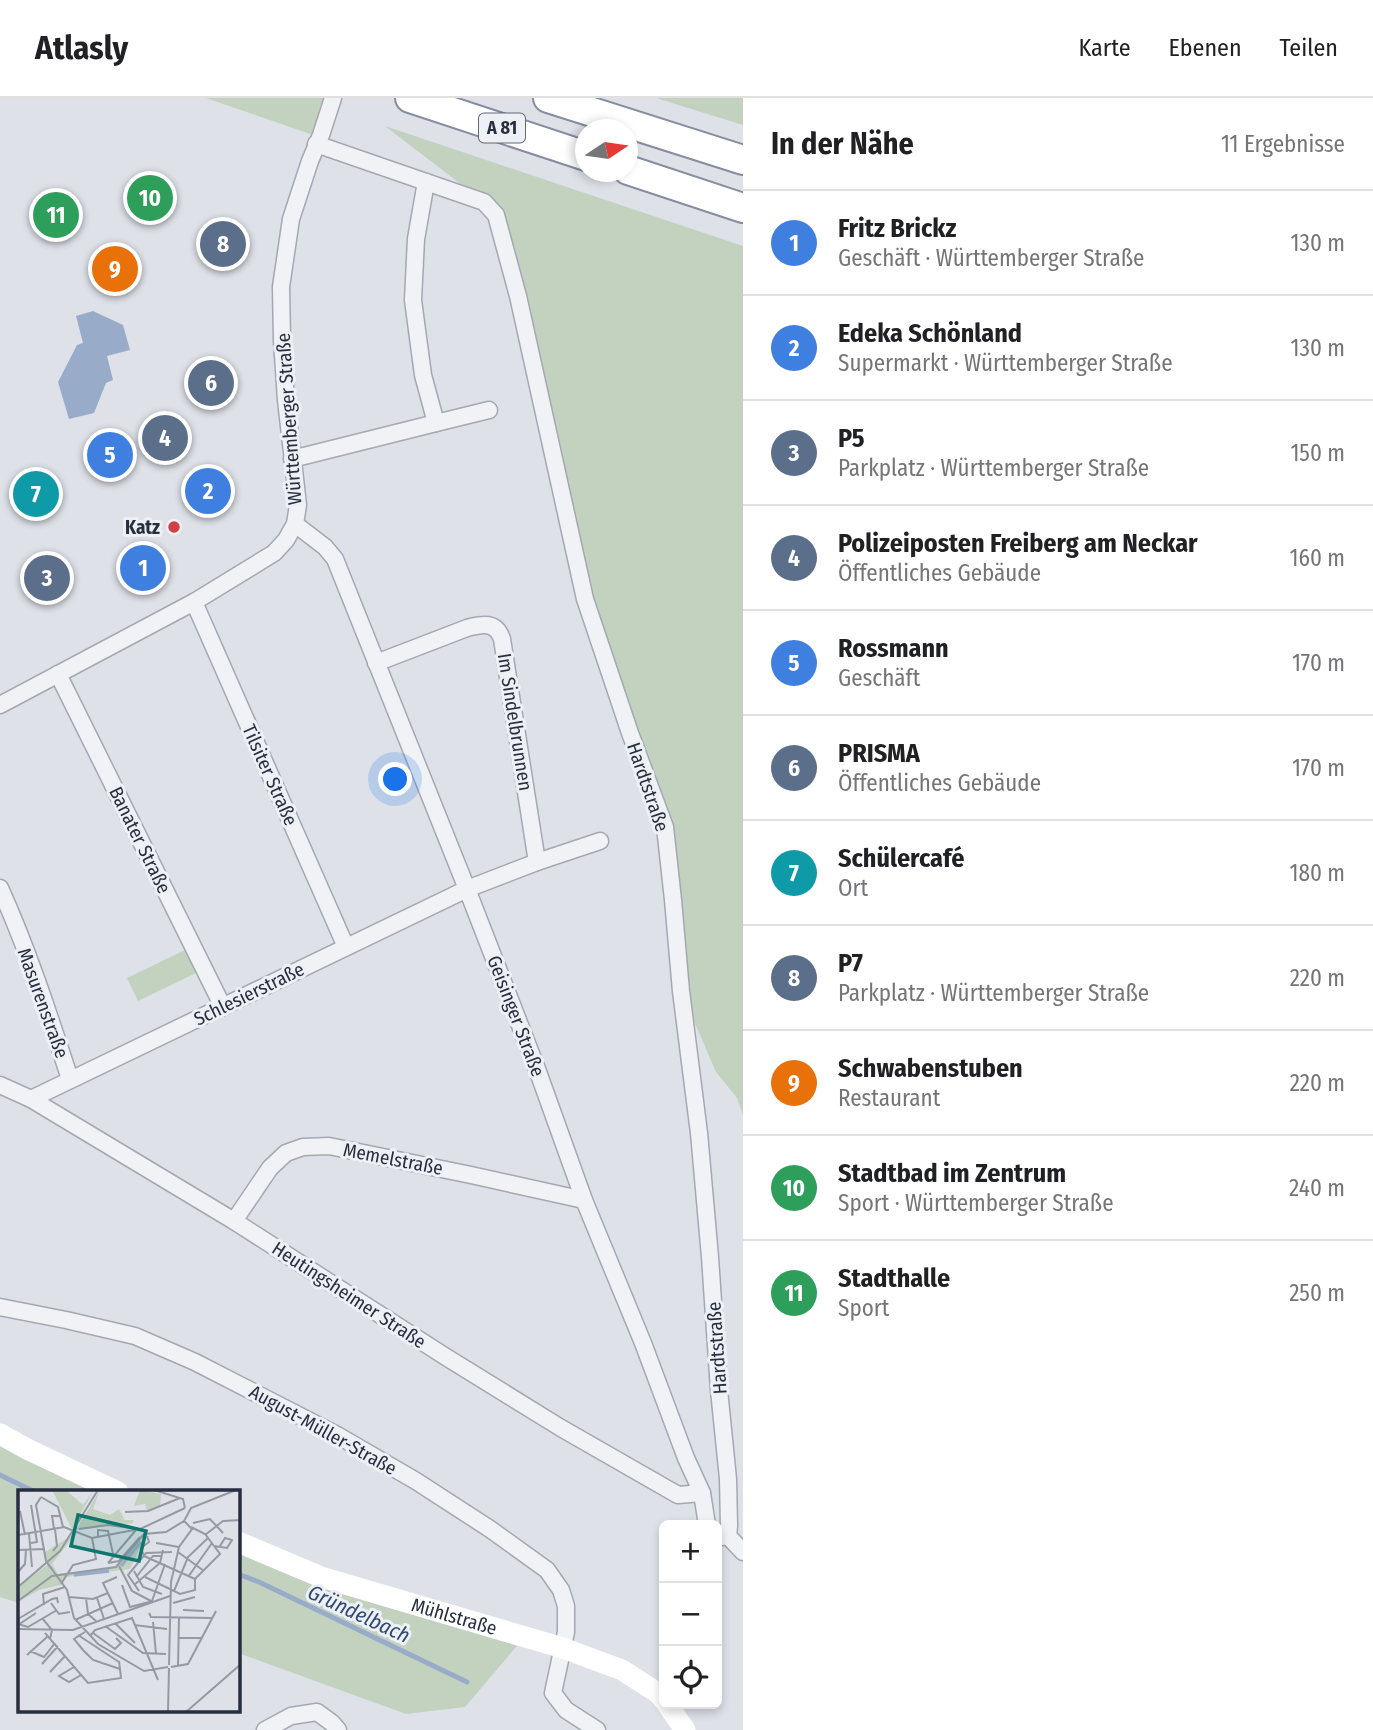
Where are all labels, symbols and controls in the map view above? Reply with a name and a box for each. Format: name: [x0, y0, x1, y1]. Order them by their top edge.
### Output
text: Atlasly: [35, 28, 128, 68]
text: Karte: [1079, 34, 1131, 62]
text: Ebenen: [1169, 34, 1242, 62]
text: Teilen: [1280, 34, 1338, 62]
road number: A 81: [479, 113, 525, 142]
north arrow: [575, 119, 638, 182]
text: In der Nähe: [771, 126, 914, 162]
text: 11 Ergebnisse: [1221, 130, 1345, 158]
pin: 10: [127, 172, 173, 224]
pin: 11: [33, 189, 79, 241]
text: Fritz Brickz: [838, 213, 956, 244]
pin: 8: [200, 218, 246, 270]
text: 1: [789, 229, 799, 257]
text: 130 m: [1291, 229, 1345, 257]
pin: 9: [92, 243, 138, 295]
text: Geschäft · Württemberger Straße: [838, 244, 1144, 272]
text: Edeka Schönland: [838, 318, 1022, 349]
street label: Württemberger Straße: [272, 332, 306, 506]
text: 2: [789, 334, 799, 362]
text: 130 m: [1291, 334, 1345, 362]
text: Supermarkt · Württemberger Straße: [838, 349, 1173, 377]
pin: 6: [188, 357, 234, 409]
pin: 4: [142, 412, 188, 464]
text: P5: [838, 423, 865, 454]
pin: 5: [87, 429, 133, 481]
text: 3: [789, 439, 799, 467]
text: 150 m: [1290, 439, 1345, 467]
text: Parkplatz · Württemberger Straße: [838, 454, 1149, 482]
pin: 2: [185, 465, 231, 517]
pin: 7: [13, 468, 59, 520]
place label: Katz: [125, 516, 160, 539]
marker: Katz: [166, 519, 182, 535]
text: Polizeiposten Freiberg am Neckar: [838, 528, 1198, 559]
pin: 1: [120, 542, 166, 594]
text: 4: [788, 544, 800, 572]
text: 160 m: [1290, 544, 1345, 572]
pin: 3: [24, 552, 70, 604]
text: Öffentliches Gebäude: [838, 559, 1041, 587]
text: Rossmann: [838, 633, 949, 664]
text: 5: [788, 649, 800, 677]
text: 170 m: [1292, 649, 1345, 677]
street label: Im Sindelbrunnen: [493, 652, 537, 792]
text: Geschäft: [838, 664, 920, 692]
street label: Tilsiter Straße: [237, 721, 303, 829]
text: PRISMA: [838, 738, 920, 769]
street label: Hardtstraße: [622, 739, 674, 835]
text: 6: [788, 754, 800, 782]
text: 170 m: [1292, 754, 1345, 782]
your location: [378, 762, 412, 796]
text: Öffentliches Gebäude: [838, 769, 1041, 797]
street label: Banater Straße: [104, 783, 176, 897]
text: Schülercafé: [838, 843, 964, 874]
text: 7: [789, 859, 799, 887]
text: 180 m: [1289, 859, 1345, 887]
text: Ort: [838, 874, 868, 902]
street label: Masurenstraße: [12, 945, 74, 1061]
text: P7: [838, 948, 863, 979]
street label: Geisinger Straße: [482, 952, 550, 1080]
street label: Schlesierstraße: [190, 957, 308, 1031]
text: 8: [788, 964, 800, 992]
text: 220 m: [1290, 964, 1345, 992]
text: Parkplatz · Württemberger Straße: [838, 979, 1149, 1007]
text: Schwabenstuben: [838, 1053, 1023, 1084]
text: 9: [788, 1069, 800, 1097]
text: 220 m: [1290, 1069, 1345, 1097]
text: Restaurant: [838, 1084, 940, 1112]
street label: Memelstraße: [341, 1138, 445, 1180]
text: Stadtbad im Zentrum: [838, 1158, 1066, 1189]
text: 10: [783, 1174, 805, 1202]
text: 240 m: [1289, 1174, 1345, 1202]
text: Sport · Württemberger Straße: [838, 1189, 1114, 1217]
street label: Heutingsheimer Straße: [268, 1237, 430, 1353]
text: Stadthalle: [838, 1263, 950, 1294]
text: 11: [784, 1279, 804, 1307]
text: 250 m: [1289, 1279, 1345, 1307]
text: Sport: [838, 1294, 889, 1322]
street label: Hardtstraße: [702, 1301, 732, 1395]
street label: August-Müller-Straße: [245, 1380, 401, 1480]
inset map: [18, 1490, 240, 1712]
map controls: [659, 1520, 722, 1709]
button: +: [659, 1520, 722, 1583]
water label: Gründelbach: [304, 1579, 414, 1649]
button: −: [659, 1583, 722, 1646]
street label: Mühlstraße: [409, 1593, 500, 1639]
button: locate: [659, 1646, 722, 1709]

